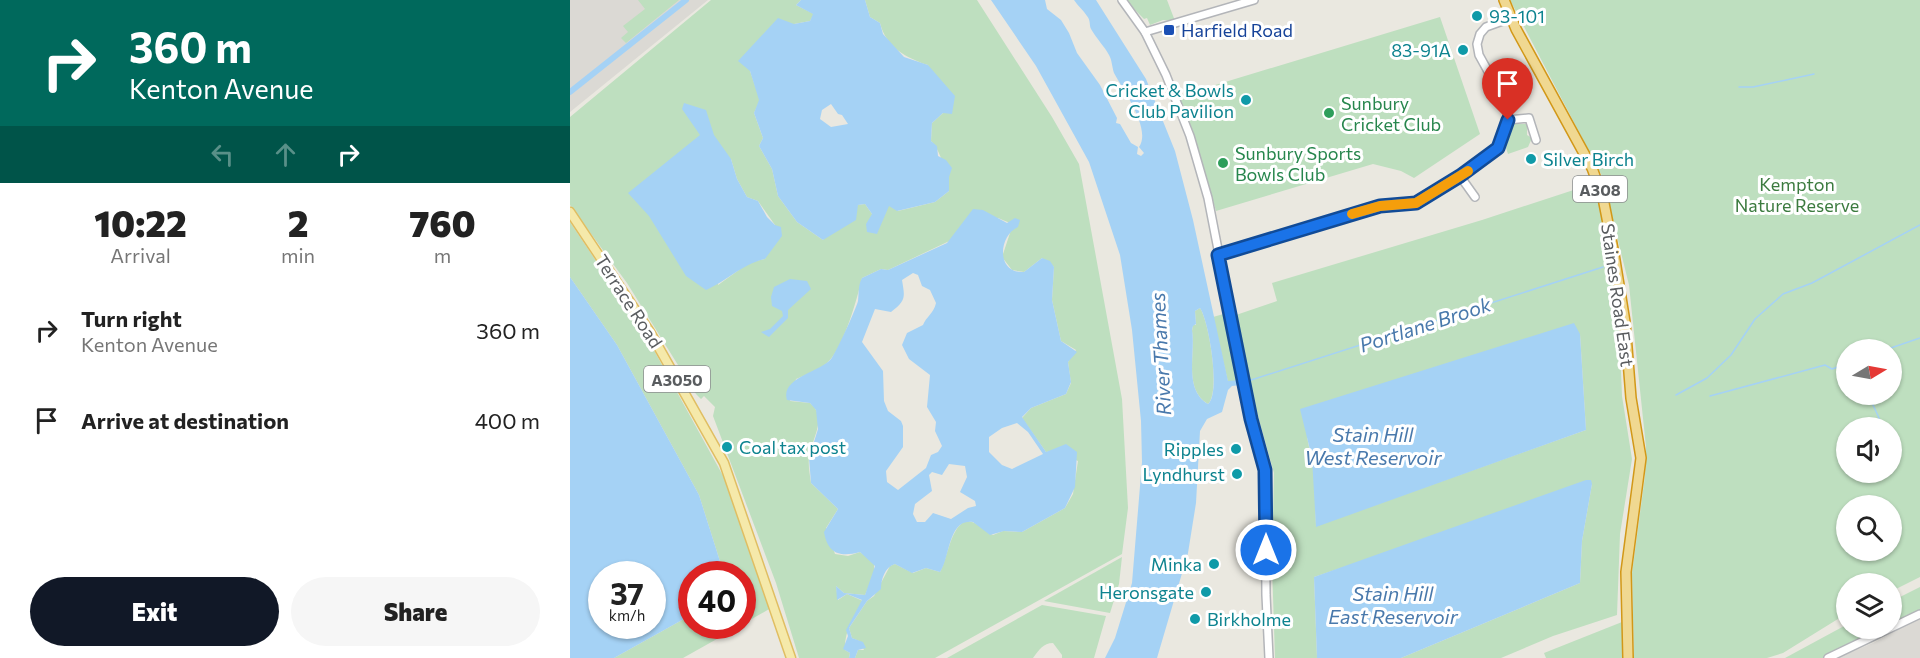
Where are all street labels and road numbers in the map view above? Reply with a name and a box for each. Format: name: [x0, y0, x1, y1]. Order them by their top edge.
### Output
road number: A308: [1573, 176, 1627, 202]
street label: Staines Road East: [1597, 222, 1639, 368]
street label: Terrace Road: [591, 250, 667, 352]
road number: A3050: [644, 366, 710, 392]

